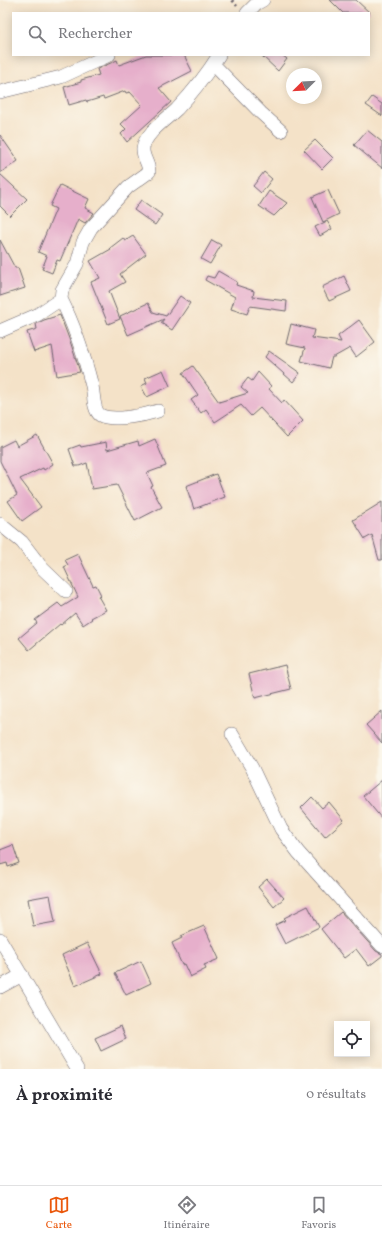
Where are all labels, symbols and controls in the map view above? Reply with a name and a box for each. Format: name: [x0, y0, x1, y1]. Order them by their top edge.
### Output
search box: [12, 12, 370, 56]
icon: search: [26, 23, 48, 45]
text: Rechercher: [58, 24, 132, 45]
north arrow: [286, 68, 322, 104]
map controls: [334, 1021, 370, 1057]
button: locate: [334, 1021, 370, 1057]
text: À proximité: [16, 1084, 113, 1107]
text: 0 résultats: [306, 1086, 366, 1104]
tab: Carte: [46, 1194, 72, 1233]
tab: Itinéraire: [164, 1194, 210, 1233]
tab: Favoris: [301, 1194, 336, 1233]

